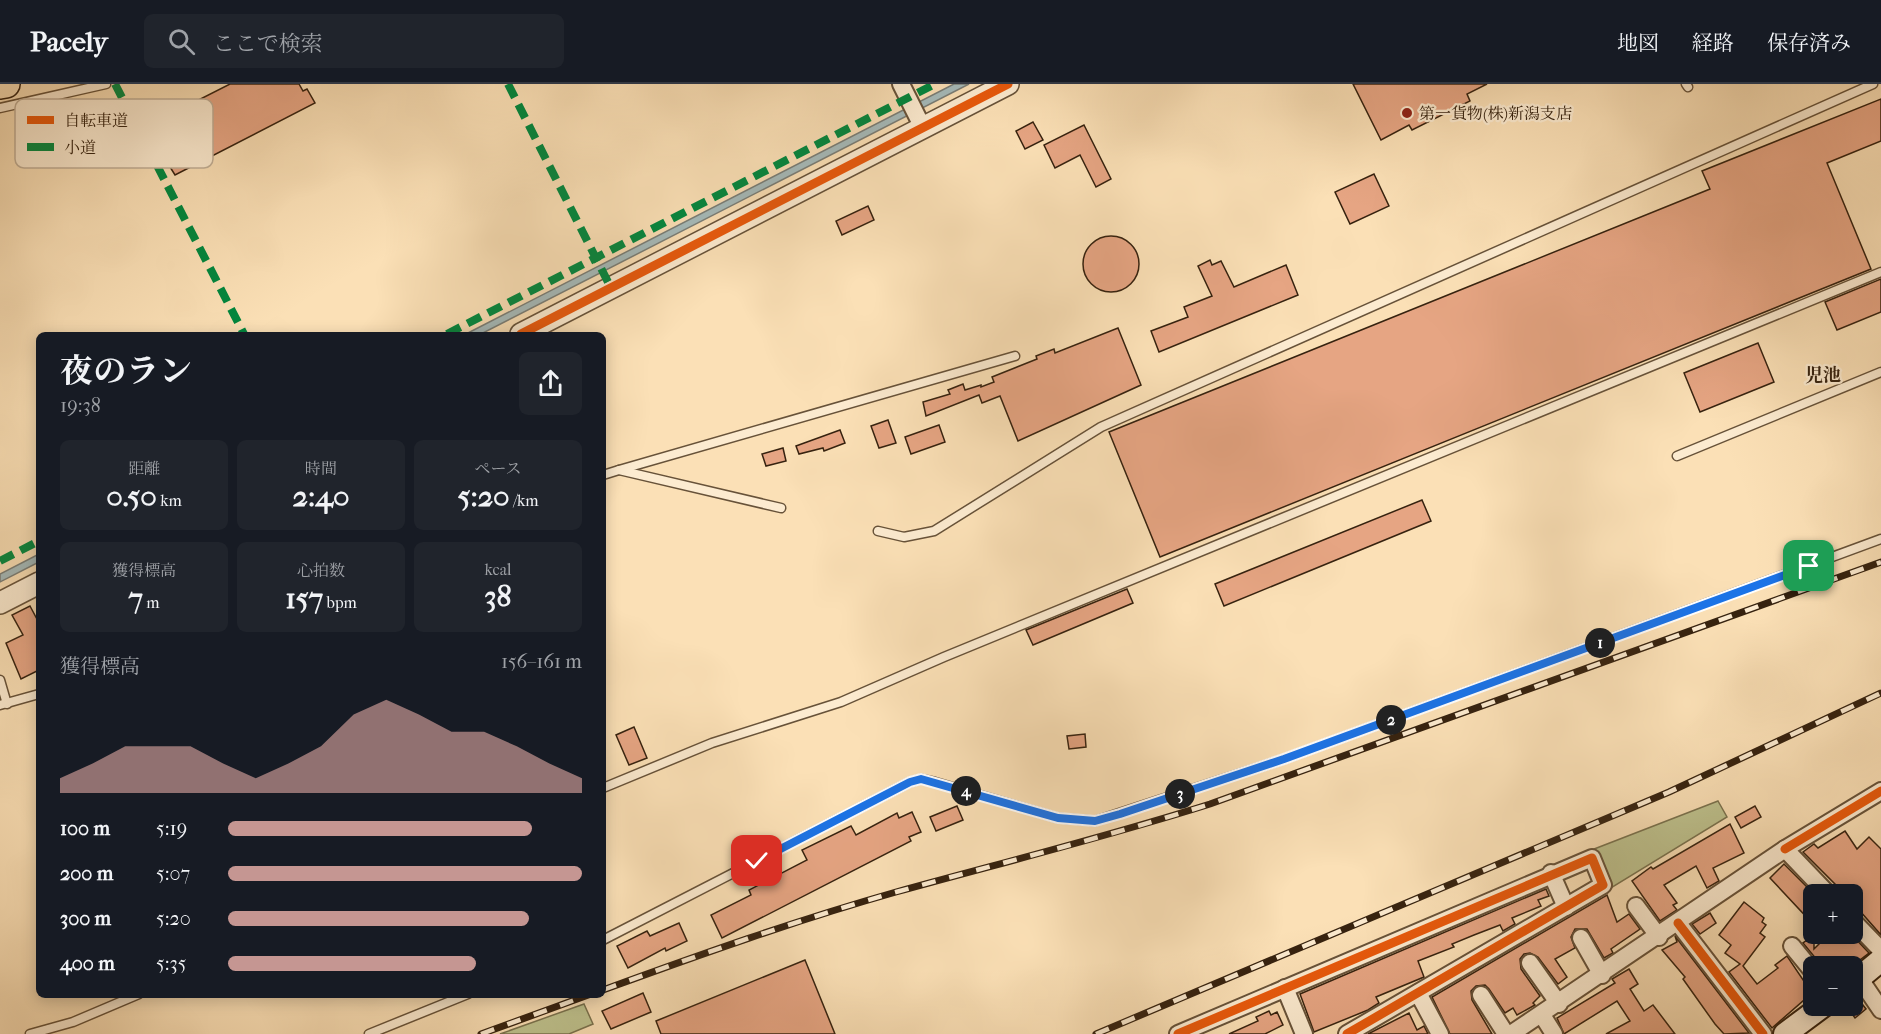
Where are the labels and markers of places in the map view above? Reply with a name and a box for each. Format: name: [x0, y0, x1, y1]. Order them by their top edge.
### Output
place label: 第一貨物(株)新潟支店: [1419, 104, 1572, 123]
marker: 第一貨物(株)新潟支店: [1400, 106, 1414, 120]
pin: [1783, 540, 1834, 591]
pin: 1: [1585, 628, 1615, 658]
pin: 2: [1376, 705, 1406, 735]
pin: 4: [951, 776, 981, 806]
pin: 3: [1165, 779, 1195, 809]
pin: [731, 835, 782, 886]

